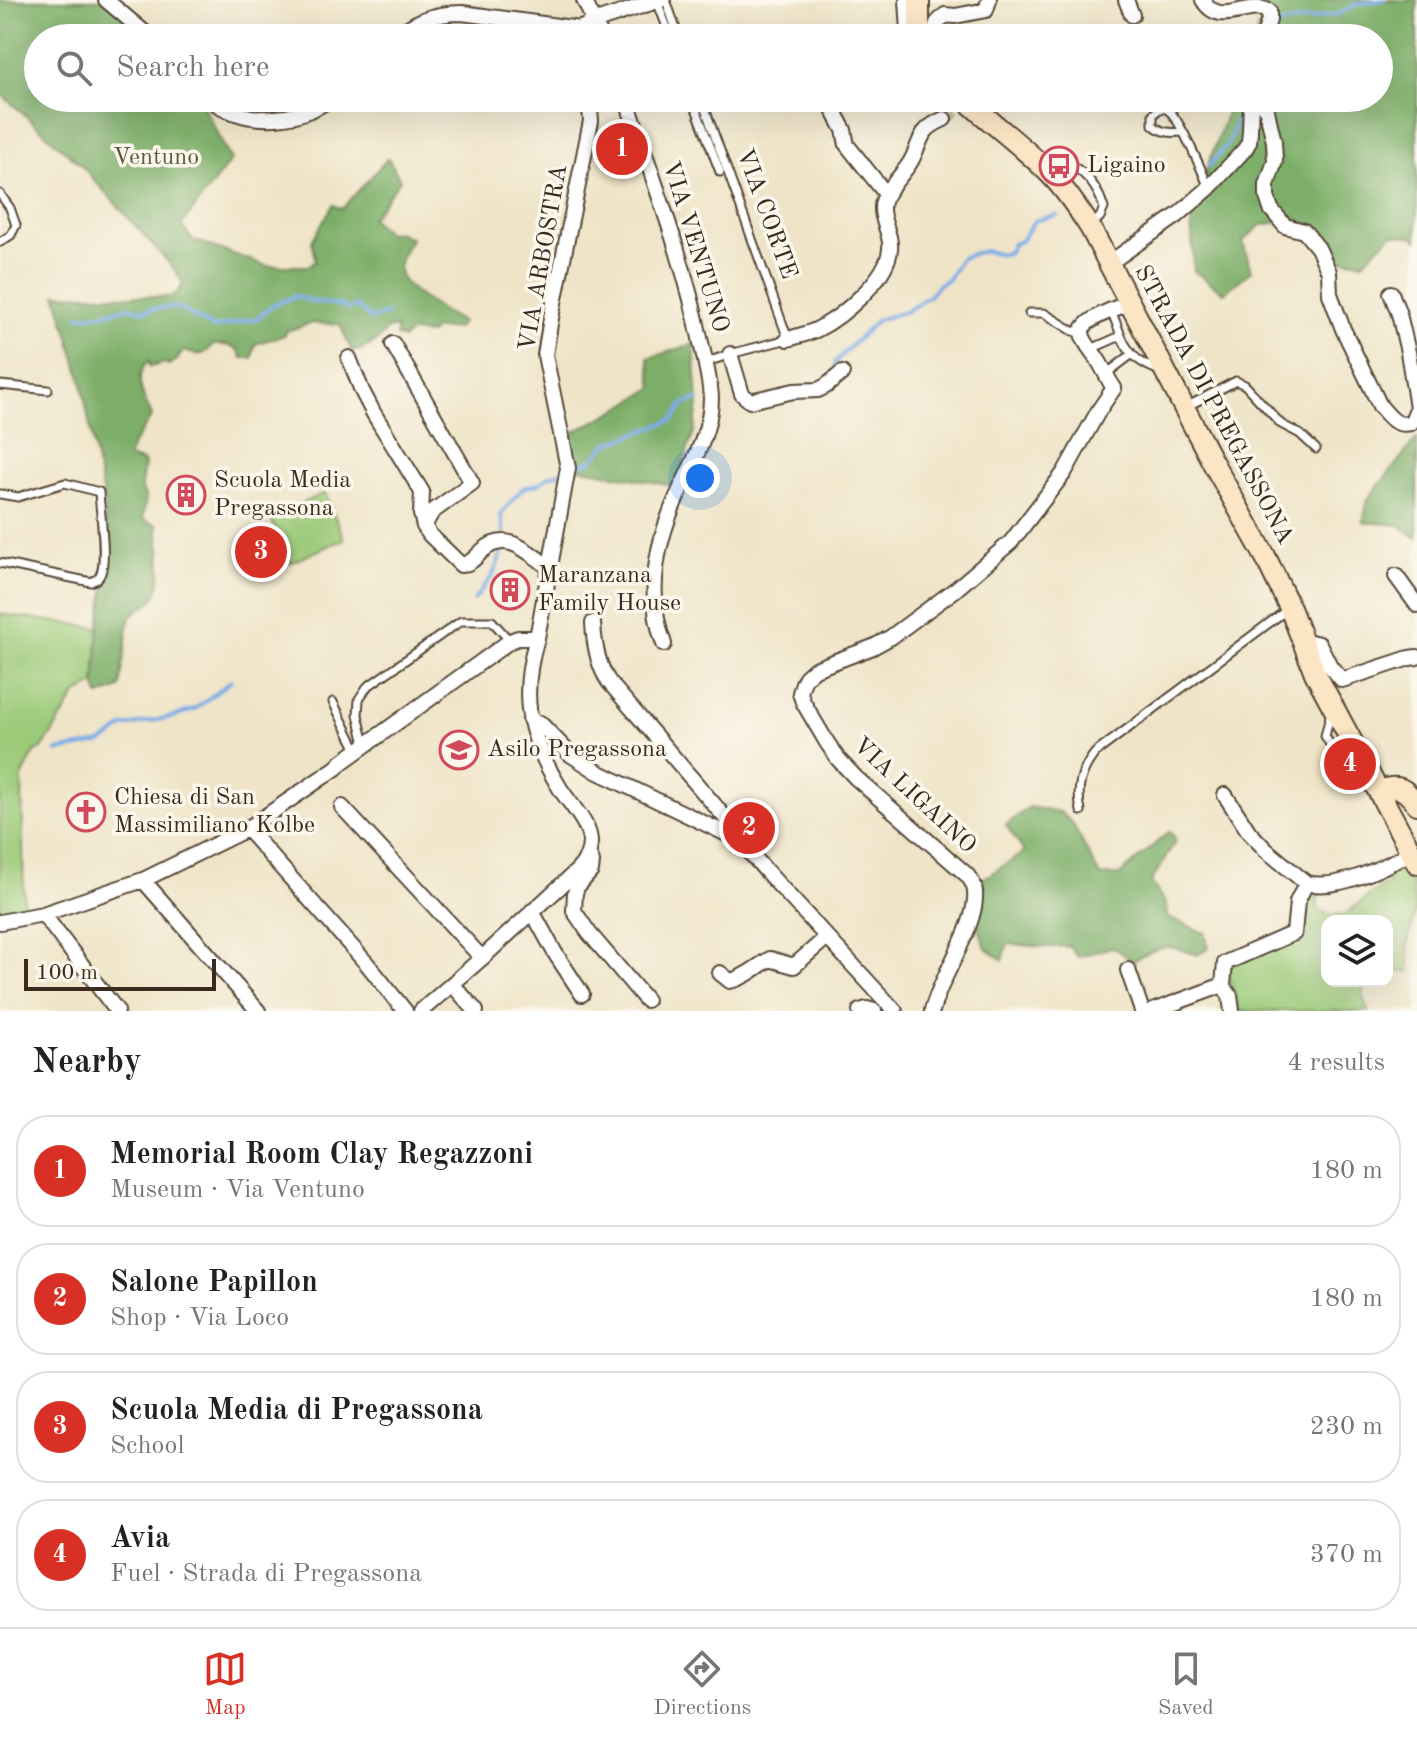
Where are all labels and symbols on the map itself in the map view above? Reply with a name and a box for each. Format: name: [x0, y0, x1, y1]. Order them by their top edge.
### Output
pin: 1: [596, 119, 648, 179]
bus stop icon: Ligaino: [1038, 145, 1080, 187]
park label: Ventuno: [113, 146, 199, 170]
street label: VIA CORTE: [731, 146, 801, 282]
place label: Ligaino: [1087, 154, 1166, 178]
street label: VIA VENTUNO: [658, 158, 732, 336]
street label: VIA ARBOSTRA: [516, 163, 572, 353]
street label: STRADA DI PREGASSONA: [1129, 262, 1297, 548]
your location: [680, 458, 720, 498]
place label: Scuola Media Pregassona: [214, 469, 351, 521]
building icon: Scuola Media Pregassona: [165, 474, 207, 516]
pin: 3: [235, 522, 287, 582]
place label: Maranzana Family House: [538, 564, 681, 616]
building icon: Maranzana Family House: [489, 569, 531, 611]
school or university icon: Asilo Pregassona: [438, 729, 480, 771]
street label: VIA LIGAINO: [848, 733, 980, 859]
pin: 4: [1324, 734, 1376, 794]
place label: Asilo Pregassona: [487, 738, 667, 762]
place label: Chiesa di San Massimiliano Kolbe: [114, 786, 315, 838]
church icon: Chiesa di San Massimiliano Kolbe: [65, 791, 107, 833]
pin: 2: [723, 798, 775, 858]
scale bar: [24, 955, 216, 991]

